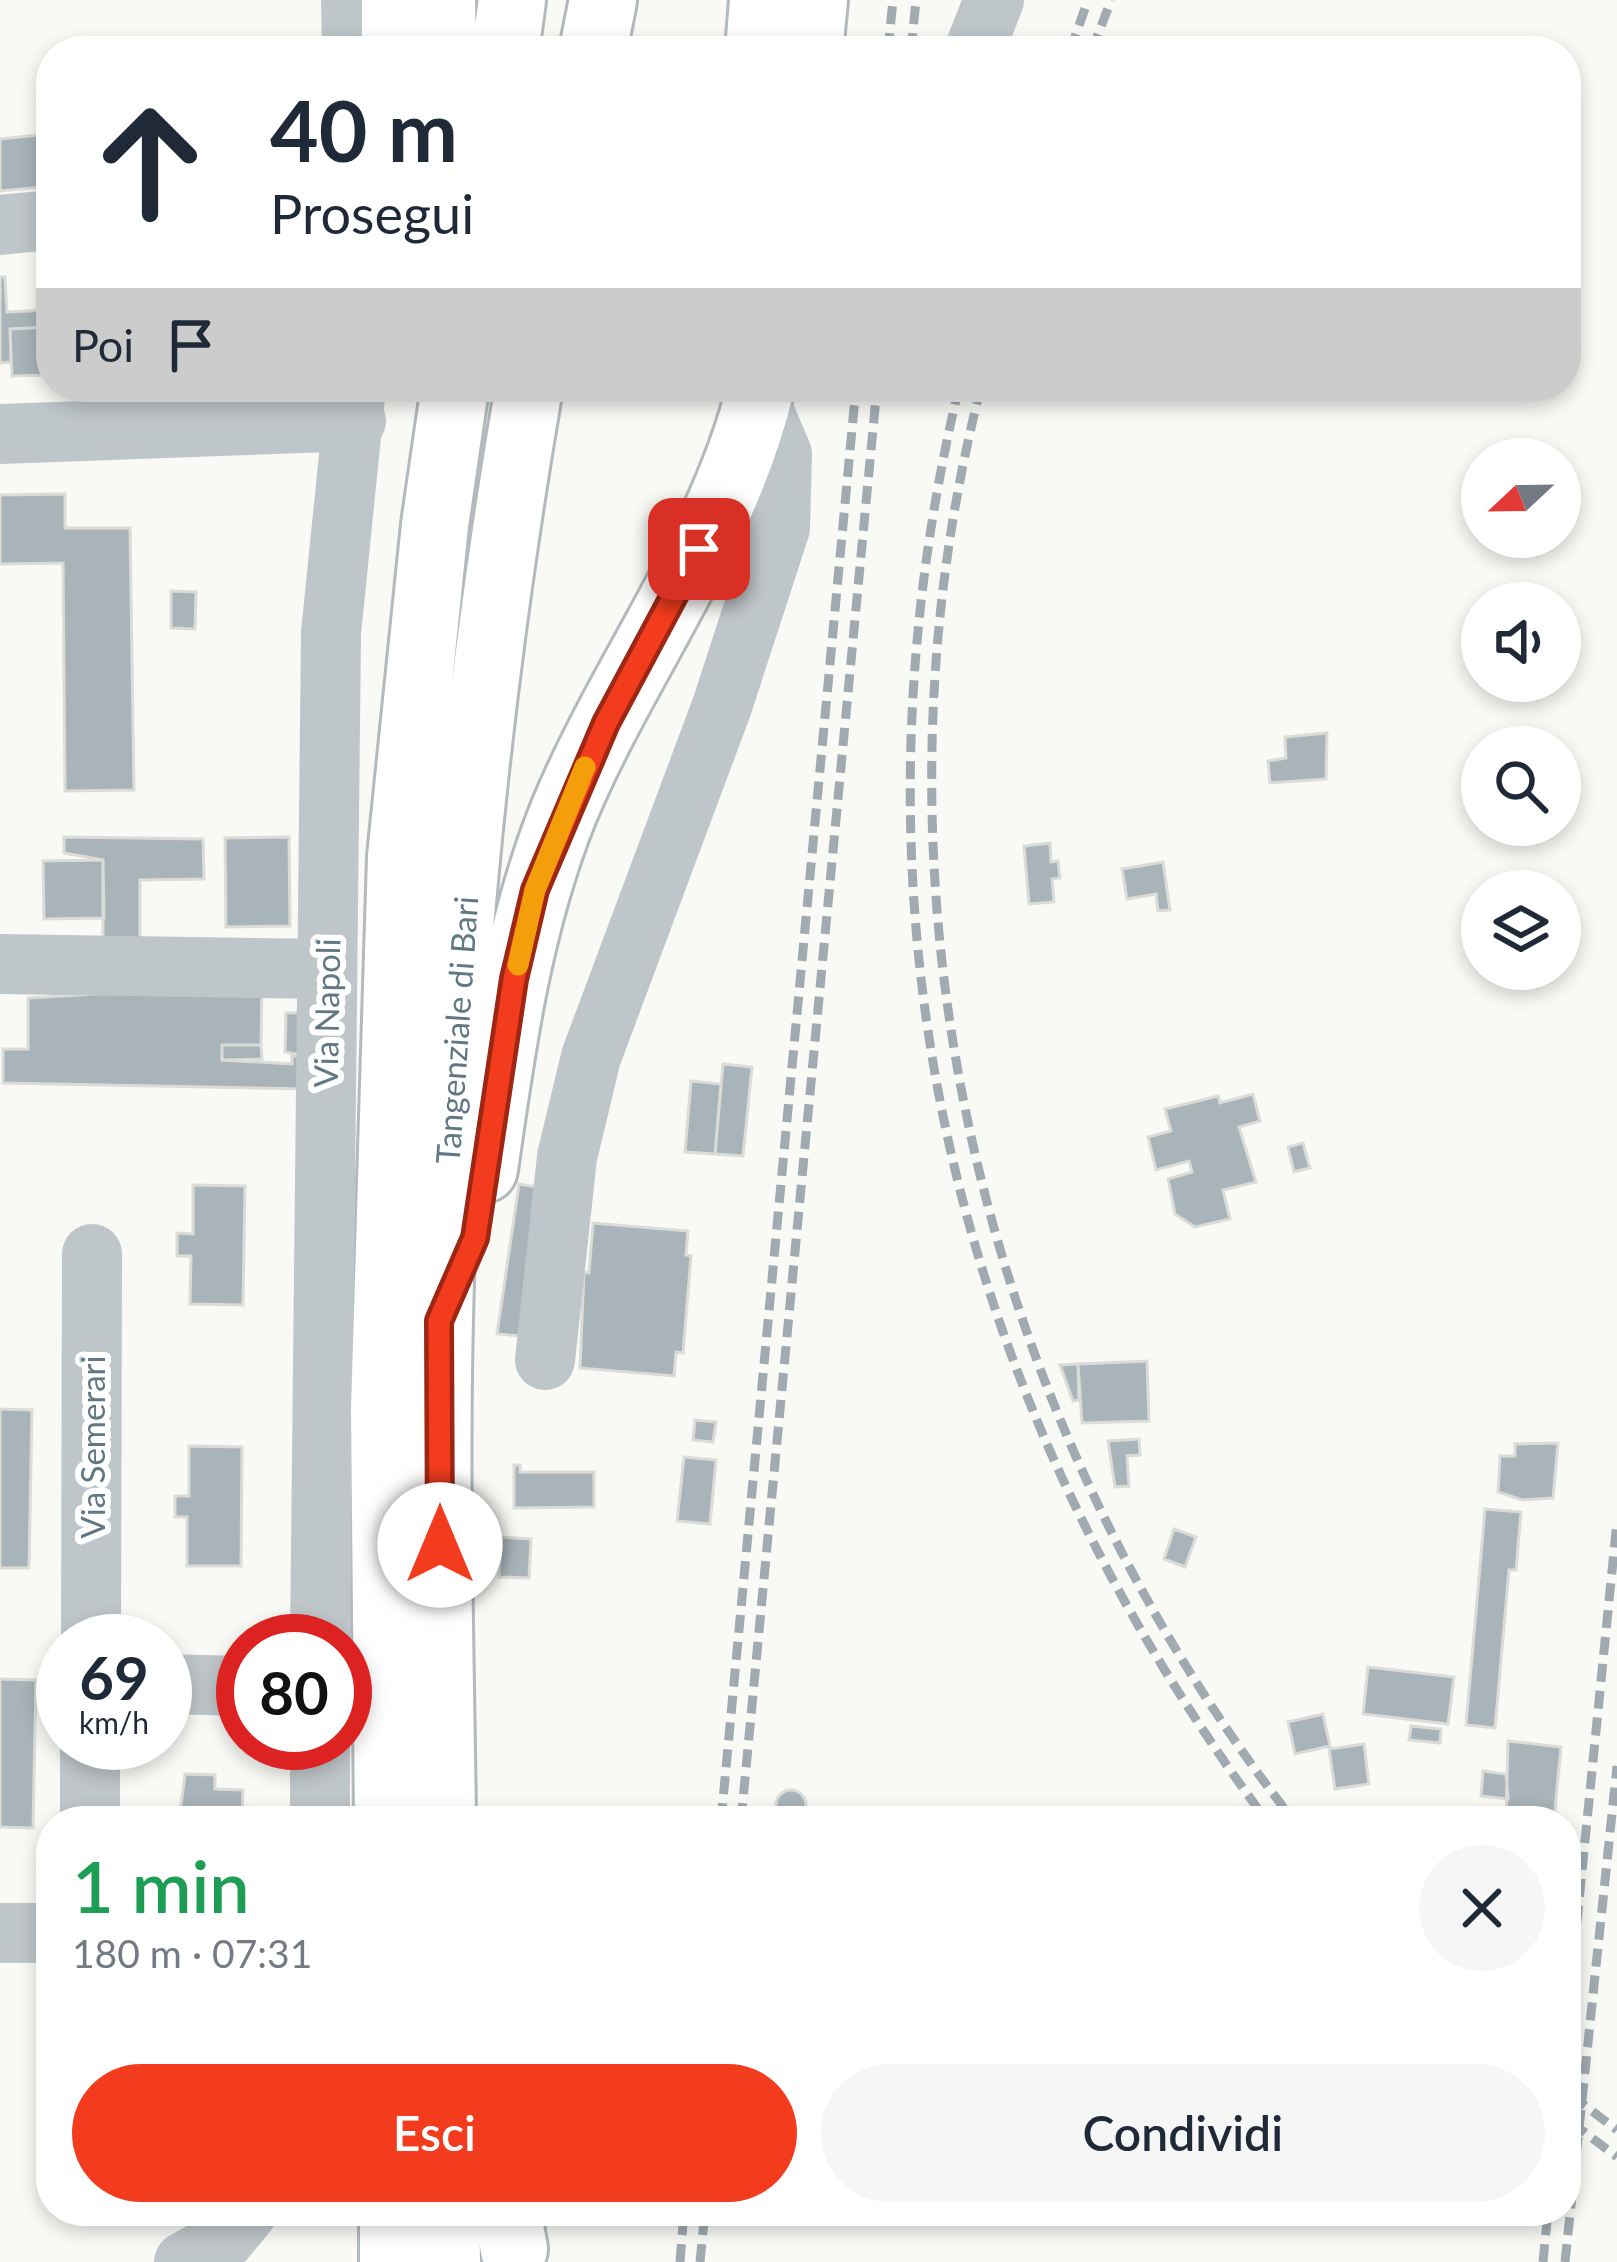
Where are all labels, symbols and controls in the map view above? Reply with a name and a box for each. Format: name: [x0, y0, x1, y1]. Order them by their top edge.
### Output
text: 40 m: [270, 79, 458, 180]
icon: ahead: [72, 84, 228, 240]
text: Prosegui: [270, 181, 474, 246]
icon: arrive: [158, 312, 224, 378]
text: Poi: [72, 318, 134, 372]
north arrow: [1461, 438, 1581, 558]
map controls: [1461, 438, 1581, 990]
pin: [648, 498, 750, 600]
icon: arrive: [666, 516, 732, 582]
button: sound: [1461, 582, 1581, 702]
button: search: [1461, 726, 1581, 846]
button: layers: [1461, 870, 1581, 990]
street label: Tangenziale di Bari: [427, 895, 485, 1165]
street label: Via Napoli: [305, 938, 347, 1088]
street label: Via Semerari: [72, 1356, 112, 1539]
position arrow: [377, 1482, 503, 1608]
speed limit sign: 80: [216, 1614, 372, 1770]
text: 69: [79, 1641, 149, 1713]
text: km/h: [79, 1704, 149, 1740]
text: 1 min: [72, 1842, 250, 1928]
button: close: [1419, 1845, 1545, 1971]
text: 180 m · 07:31: [72, 1930, 312, 1976]
button: Esci: [72, 2064, 797, 2202]
button: Condividi: [821, 2064, 1545, 2202]

